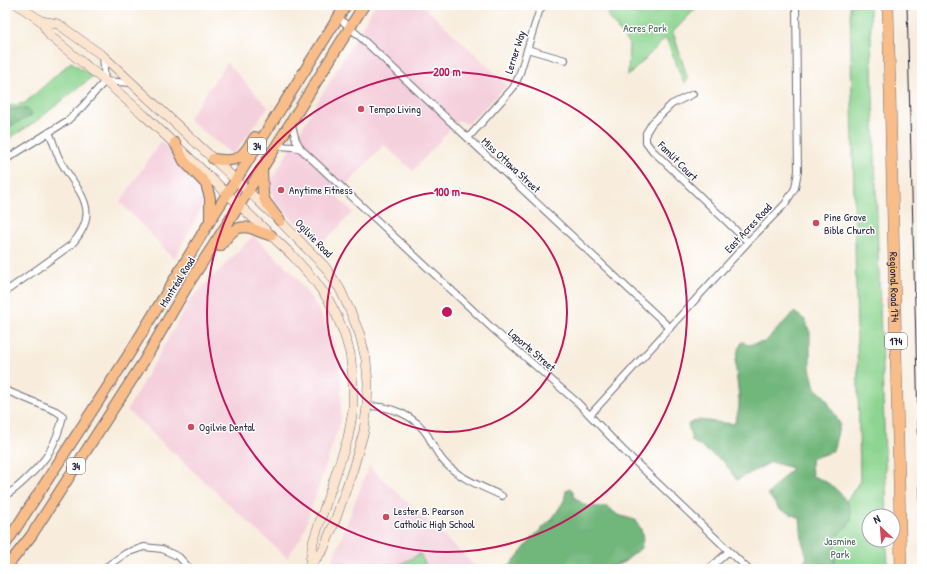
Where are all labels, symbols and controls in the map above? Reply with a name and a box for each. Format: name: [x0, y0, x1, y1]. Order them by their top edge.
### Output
park label: Acres Park: [623, 21, 667, 35]
street label: Lerner Way: [501, 28, 529, 75]
text: 200 m: [433, 63, 461, 80]
place label: Tempo Living: [369, 102, 421, 116]
marker: Tempo Living: [356, 104, 366, 114]
street label: Miss Ottawa Street: [479, 134, 544, 196]
street label: Famlit Court: [654, 137, 701, 184]
road number: 34: [248, 138, 266, 154]
place label: Anytime Fitness: [289, 183, 353, 197]
text: 100 m: [434, 183, 460, 200]
marker: Anytime Fitness: [276, 185, 286, 195]
street label: East Acres Road: [721, 200, 775, 256]
place label: Pine Grove Bible Church: [824, 210, 875, 237]
street label: Ogilvie Road: [292, 216, 336, 261]
marker: Pine Grove Bible Church: [811, 218, 821, 228]
street label: Regional Road 174: [887, 252, 902, 322]
street label: Montréal Road: [156, 254, 198, 310]
centre of rings: [440, 305, 454, 319]
street label: Laporte Street: [505, 326, 559, 374]
road number: 174: [885, 333, 907, 349]
place label: Ogilvie Dental: [199, 420, 255, 434]
marker: Ogilvie Dental: [186, 422, 196, 432]
road number: 34: [67, 458, 85, 474]
place label: Lester B. Pearson Catholic High School: [394, 504, 475, 531]
north arrow: [861, 508, 901, 548]
text: N: [871, 511, 882, 527]
marker: Lester B. Pearson Catholic High School: [381, 512, 391, 522]
park label: Jasmine Park: [824, 534, 857, 561]

